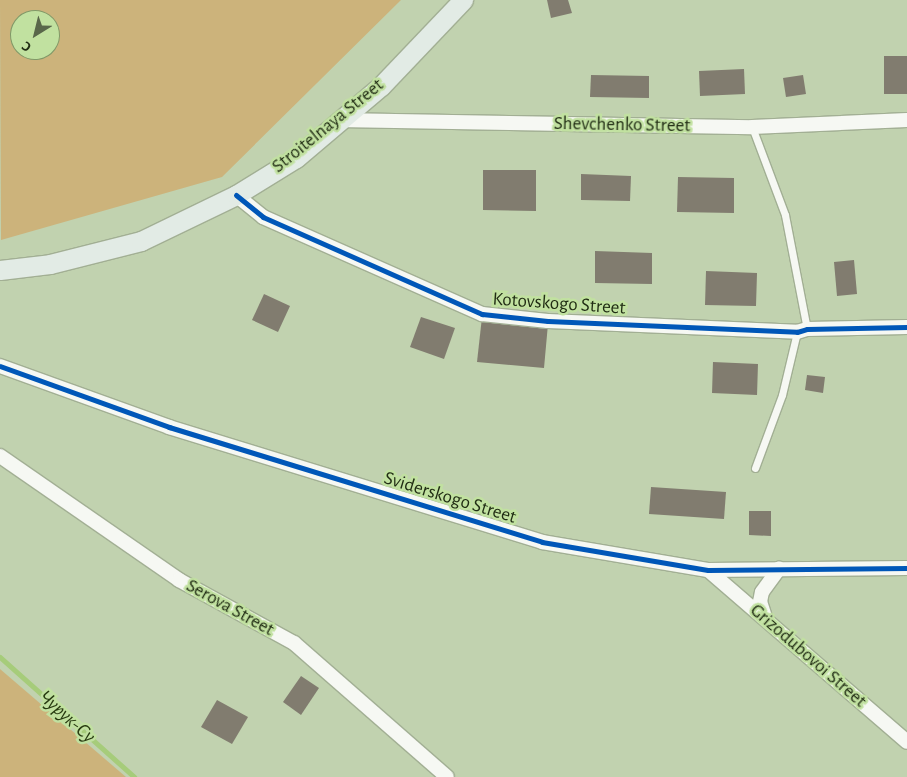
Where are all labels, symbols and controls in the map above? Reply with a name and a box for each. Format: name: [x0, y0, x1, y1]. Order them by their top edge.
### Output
north arrow: [10, 10, 60, 60]
text: С: [20, 38, 34, 54]
street label: Stroitelnaya Street: [268, 74, 388, 178]
street label: Shevchenko Street: [554, 112, 690, 138]
street label: Kotovskogo Street: [492, 288, 626, 320]
street label: Sviderskogo Street: [381, 467, 519, 529]
street label: Serova Street: [182, 575, 278, 641]
street label: Grizodubovoi Street: [745, 599, 871, 713]
water label: Чурук-Су: [34, 685, 100, 749]

